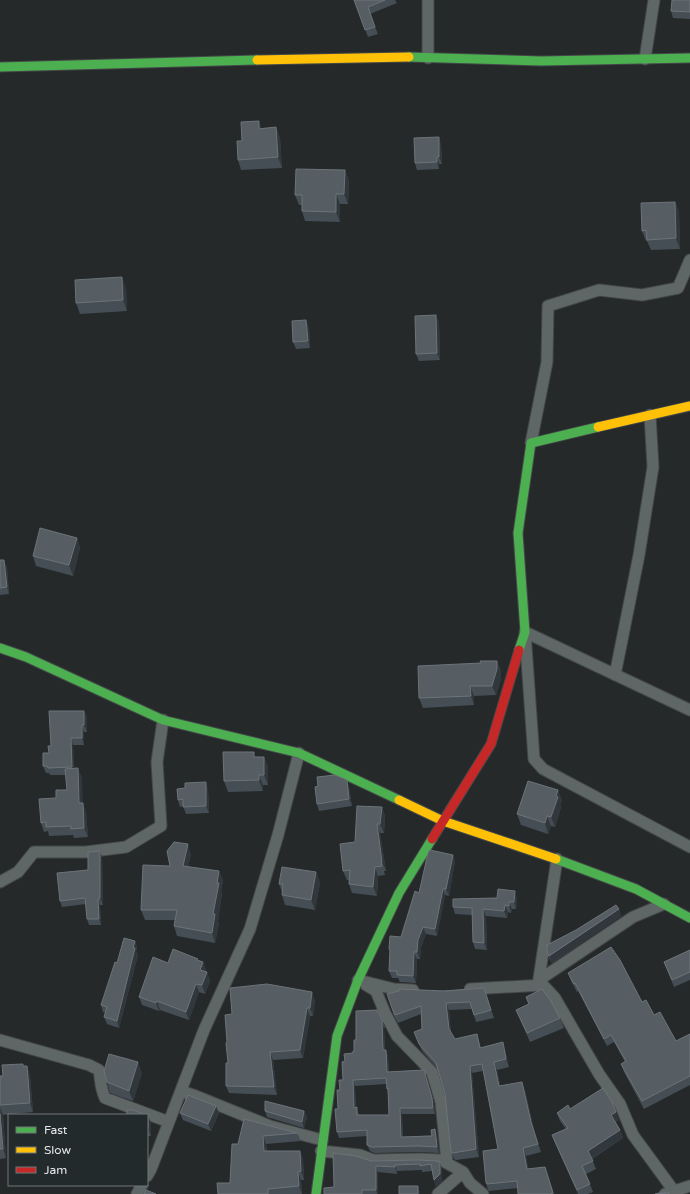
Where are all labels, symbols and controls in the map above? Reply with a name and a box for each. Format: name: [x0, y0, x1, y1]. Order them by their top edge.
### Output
legend: [8, 1114, 148, 1186]
text: Fast: [44, 1123, 68, 1137]
text: Slow: [44, 1143, 71, 1157]
text: Jam: [44, 1163, 67, 1177]

